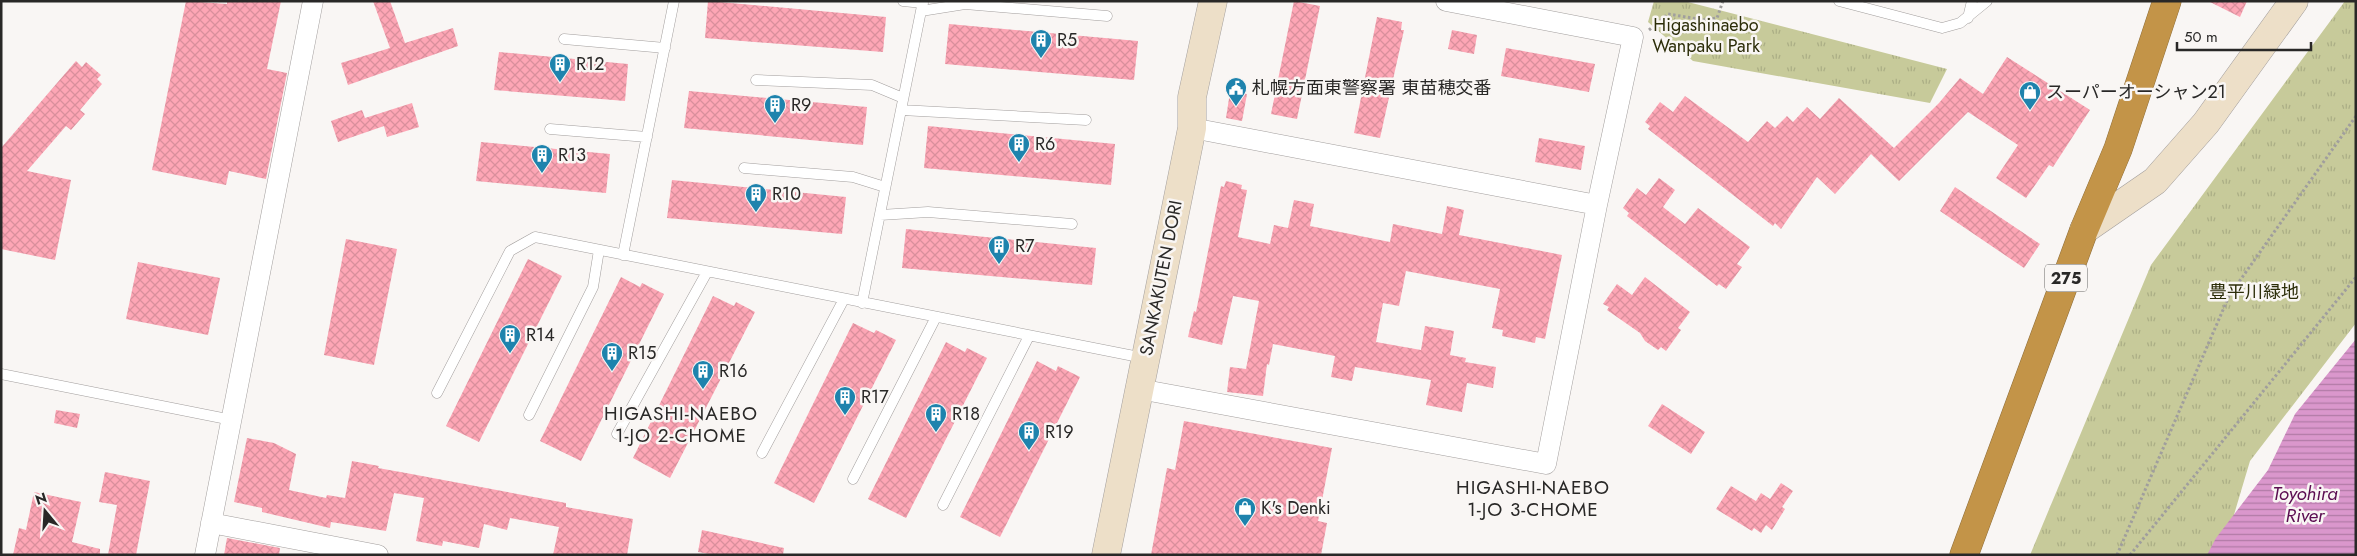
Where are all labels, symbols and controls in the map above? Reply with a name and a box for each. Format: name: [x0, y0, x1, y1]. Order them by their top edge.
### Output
park label: Higashinaebo Wanpaku Park: [1652, 12, 1760, 59]
scale bar: [2177, 20, 2311, 52]
text: 50 m: [2184, 26, 2218, 48]
place label: R5: [1057, 27, 1077, 53]
building icon: R5: [1029, 28, 1053, 59]
place label: R12: [576, 51, 604, 77]
building icon: R12: [548, 52, 572, 83]
place label: 札幌方面東警察署 東苗穂交番: [1252, 75, 1491, 101]
public building icon: 札幌方面東警察署 東苗穂交番: [1224, 76, 1248, 107]
place label: スーパーオーシャン21: [2046, 79, 2226, 105]
shop icon: スーパーオーシャン21: [2018, 80, 2042, 111]
place label: R9: [791, 92, 811, 118]
building icon: R9: [763, 93, 787, 124]
place label: R6: [1035, 131, 1055, 157]
building icon: R6: [1007, 132, 1031, 163]
place label: R13: [558, 142, 586, 168]
building icon: R13: [530, 143, 554, 174]
place label: R10: [772, 181, 801, 207]
building icon: R10: [744, 182, 768, 213]
street label: SANKAKUTEN DORI: [1133, 198, 1189, 358]
place label: R7: [1015, 233, 1035, 259]
building icon: R7: [987, 234, 1011, 265]
road number: 275: [2045, 264, 2087, 292]
park label: 豊平川緑地: [2209, 279, 2299, 305]
place label: R14: [526, 322, 555, 348]
building icon: R14: [498, 323, 522, 354]
place label: R15: [628, 340, 656, 366]
building icon: R15: [600, 341, 624, 372]
place label: R16: [719, 358, 748, 384]
building icon: R16: [691, 359, 715, 390]
place label: R17: [861, 384, 889, 410]
building icon: R17: [833, 385, 857, 416]
district label: HIGASHI-NAEBO 1-JO 2-CHOME: [604, 400, 758, 449]
place label: R18: [952, 401, 980, 427]
building icon: R18: [924, 402, 948, 433]
place label: R19: [1045, 419, 1074, 445]
building icon: R19: [1017, 420, 1041, 451]
district label: HIGASHI-NAEBO 1-JO 3-CHOME: [1456, 474, 1610, 523]
water label: Toyohira River: [2272, 480, 2338, 529]
north arrow: [20, 486, 70, 536]
text: N: [33, 487, 49, 510]
place label: K's Denki: [1261, 495, 1331, 521]
shop icon: K's Denki: [1233, 496, 1257, 527]

